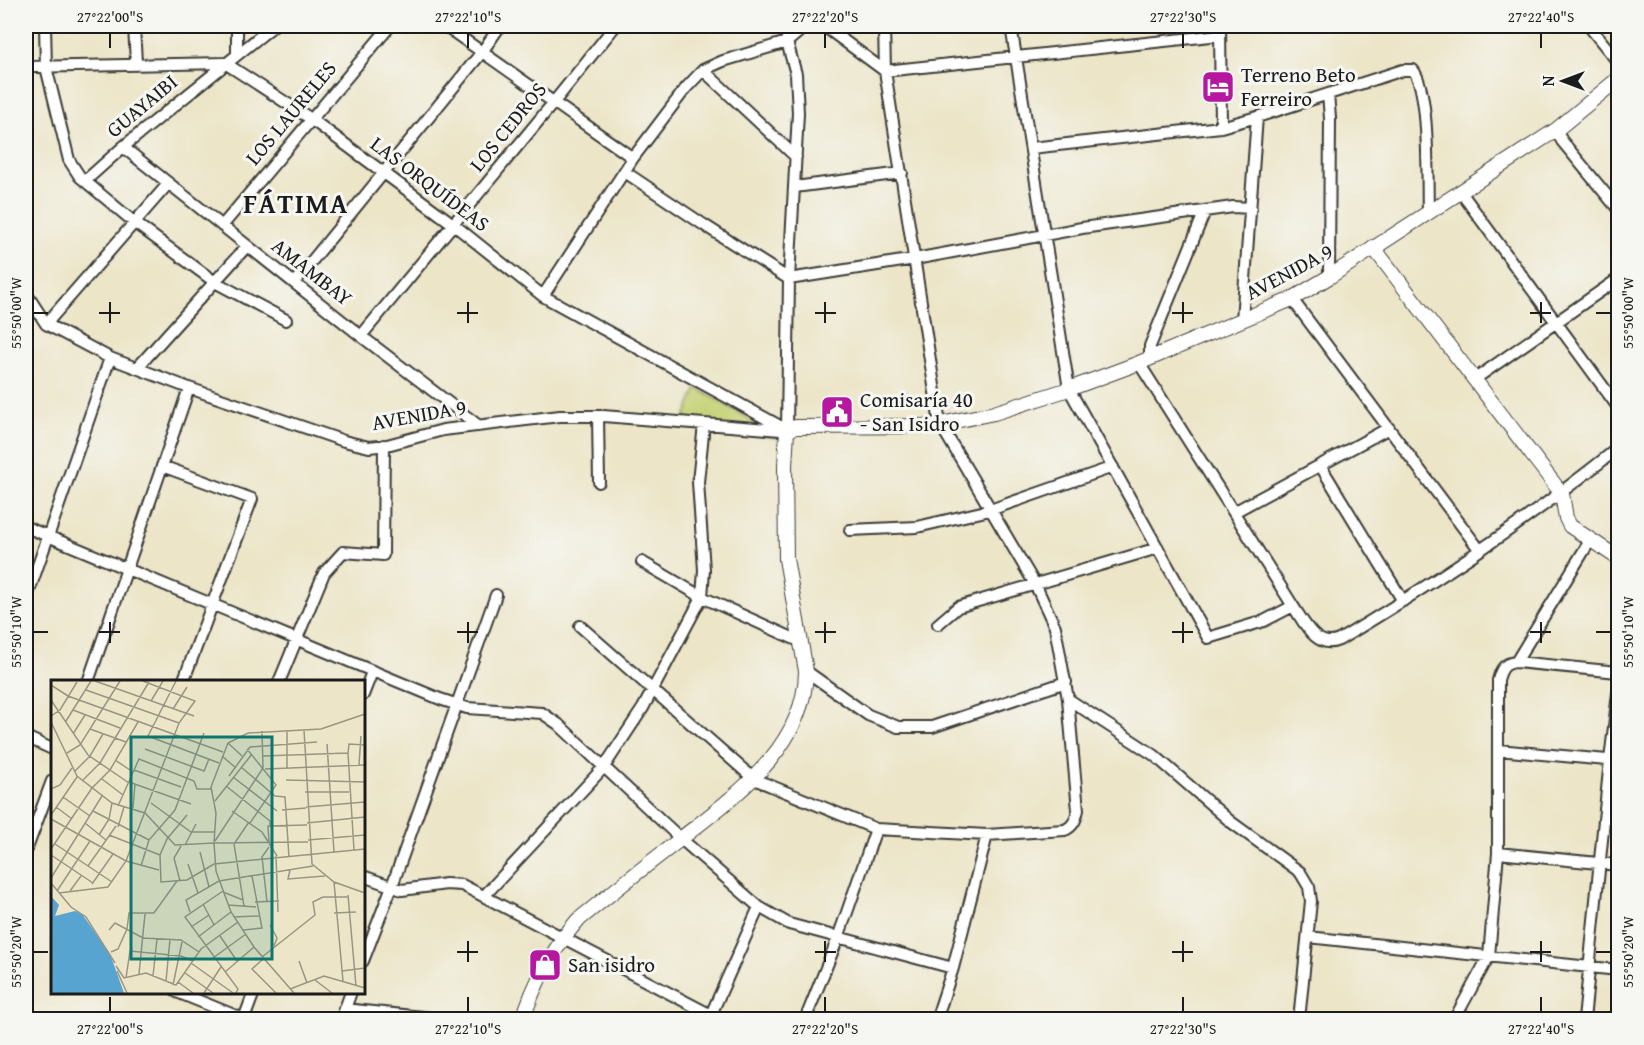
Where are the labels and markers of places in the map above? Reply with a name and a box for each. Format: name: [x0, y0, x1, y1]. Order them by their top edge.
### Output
place label: Terreno Beto Ferreiro: [1241, 59, 1356, 114]
hotel icon: Terreno Beto Ferreiro: [1200, 69, 1236, 105]
place label: Comisaría 40 - San Isidro: [860, 384, 973, 439]
public building icon: Comisaría 40 - San Isidro: [819, 394, 855, 430]
shop icon: San isidro: [527, 947, 563, 983]
place label: San isidro: [568, 949, 655, 980]

